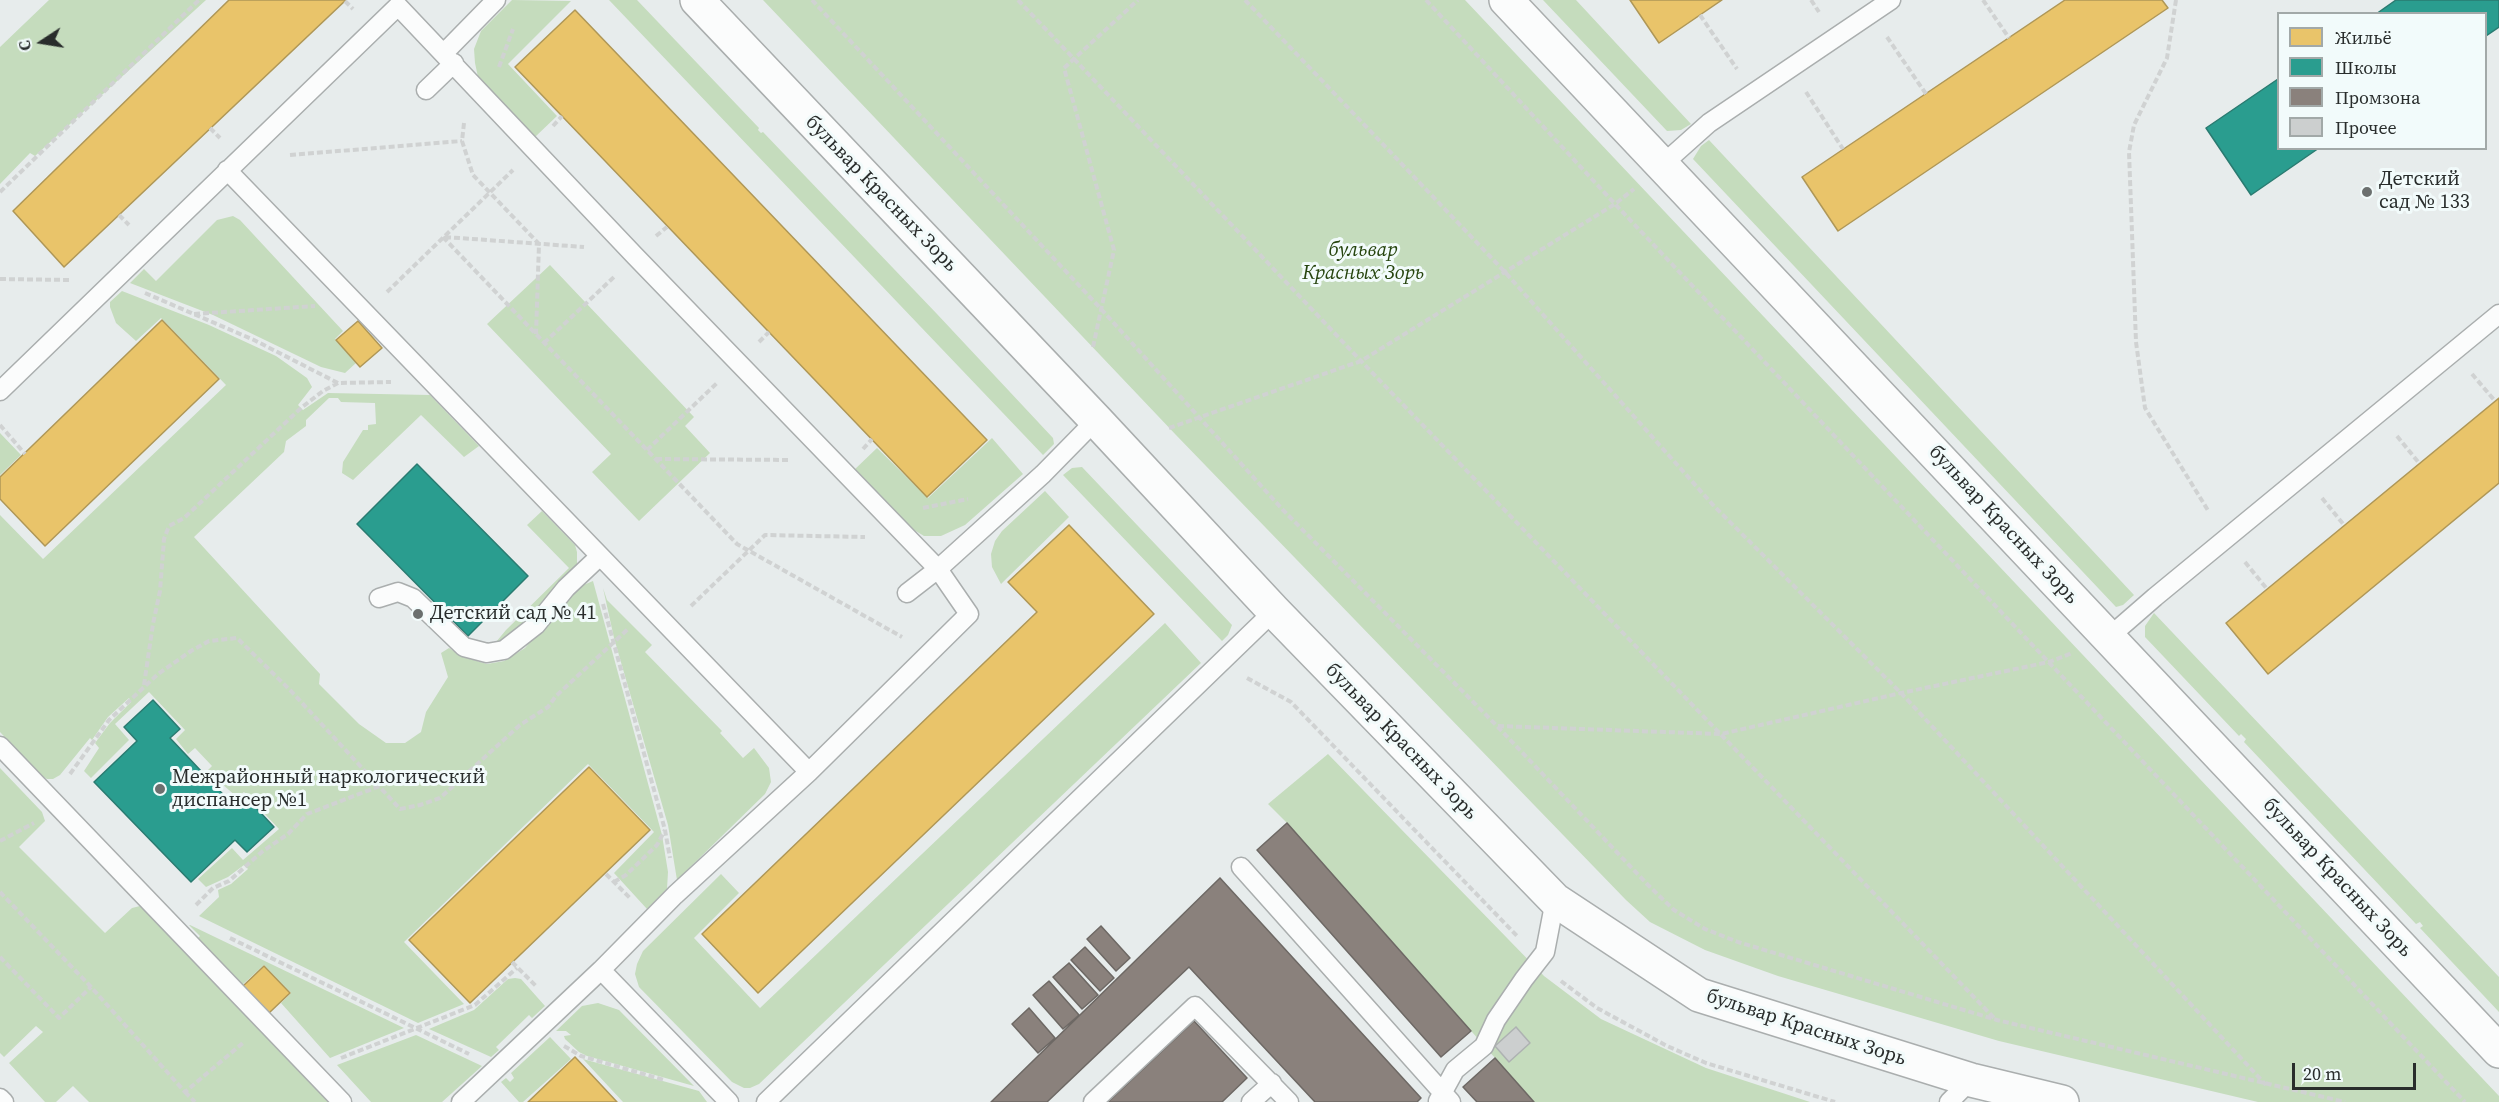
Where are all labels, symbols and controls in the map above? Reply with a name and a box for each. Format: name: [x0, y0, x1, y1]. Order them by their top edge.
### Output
north arrow: [12, 12, 72, 72]
legend: [2277, 12, 2487, 150]
text: Жильё: [2335, 25, 2392, 50]
text: С: [13, 39, 36, 53]
text: Школы: [2335, 55, 2397, 80]
text: Промзона: [2335, 85, 2420, 110]
street label: бульвар Красных Зорь: [800, 111, 962, 277]
text: Прочее: [2335, 115, 2397, 140]
place label: Детский сад № 133: [2379, 168, 2470, 215]
marker: Детский сад № 133: [2360, 185, 2374, 199]
park label: бульвар Красных Зорь: [1302, 239, 1424, 286]
street label: бульвар Красных Зорь: [1923, 441, 2083, 609]
place label: Детский сад № 41: [430, 602, 596, 626]
marker: Детский сад № 41: [411, 607, 425, 621]
street label: бульвар Красных Зорь: [1320, 659, 1482, 825]
place label: Межрайонный наркологический диспансер №1: [172, 766, 485, 813]
marker: Межрайонный наркологический диспансер №1: [153, 782, 167, 796]
street label: бульвар Красных Зорь: [2257, 794, 2417, 962]
street label: бульвар Красных Зорь: [1703, 984, 1909, 1072]
scale bar: [2295, 1051, 2420, 1089]
text: 20 m: [2303, 1061, 2341, 1086]

